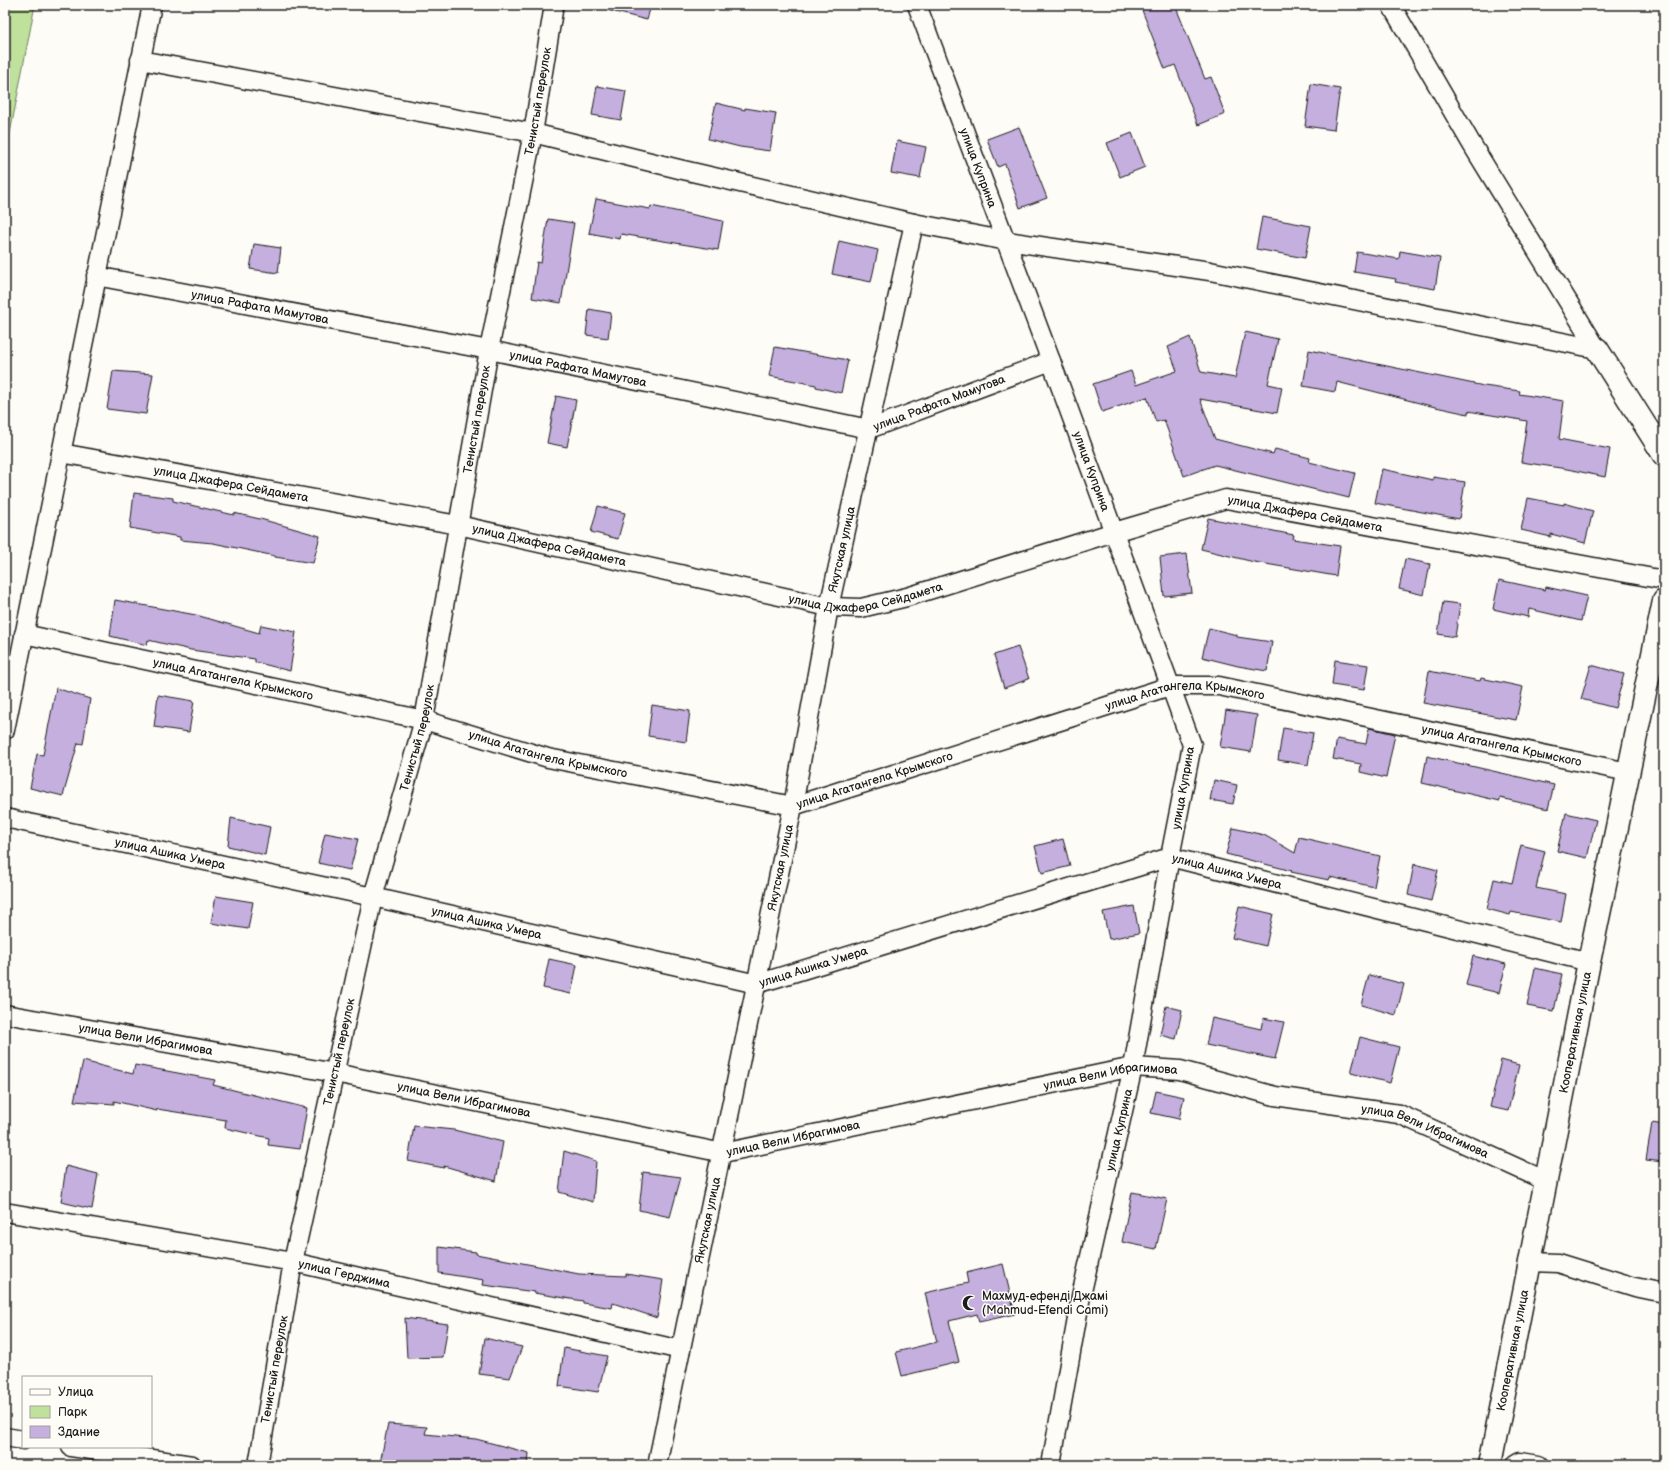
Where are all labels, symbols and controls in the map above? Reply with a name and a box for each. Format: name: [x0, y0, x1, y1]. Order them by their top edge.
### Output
street label: Тенистый переулок: [522, 46, 555, 157]
street label: улица Куприна: [956, 126, 1000, 210]
street label: улица Рафата Мамутова: [190, 287, 330, 328]
street label: улица Рафата Мамутова: [508, 347, 648, 391]
street label: Тенистый переулок: [460, 364, 494, 475]
street label: улица Рафата Мамутова: [871, 372, 1007, 435]
street label: улица Куприна: [1070, 430, 1113, 514]
street label: улица Джафера Сейдамета: [152, 463, 310, 506]
street label: улица Джафера Сейдамета: [1226, 492, 1384, 536]
street label: Якутская улица: [825, 505, 859, 594]
street label: улица Джафера Сейдамета: [471, 521, 628, 570]
street label: улица Джафера Сейдамета: [787, 579, 945, 616]
street label: улица Агатангела Крымского: [152, 655, 314, 704]
street label: улица Агатангела Крымского: [1103, 679, 1266, 714]
street label: Тенистый переулок: [397, 683, 438, 793]
street label: улица Агатангела Крымского: [1420, 722, 1583, 770]
street label: улица Агатангела Крымского: [467, 727, 629, 781]
street label: улица Куприна: [1169, 745, 1198, 831]
street label: улица Агатангела Крымского: [795, 749, 955, 812]
street label: Якутская улица: [765, 823, 797, 912]
street label: улица Ашика Умера: [114, 835, 227, 873]
street label: улица Ашика Умера: [1170, 851, 1283, 893]
street label: улица Ашика Умера: [430, 903, 543, 943]
street label: улица Ашика Умера: [757, 943, 869, 991]
street label: Кооперативная улица: [1556, 970, 1595, 1094]
street label: Тенистый переулок: [320, 996, 359, 1107]
street label: улица Вели Ибрагимова: [77, 1020, 214, 1059]
street label: улица Вели Ибрагимова: [1042, 1060, 1178, 1094]
street label: улица Вели Ибрагимова: [396, 1079, 532, 1121]
street label: улица Куприна: [1103, 1087, 1136, 1173]
street label: улица Вели Ибрагимова: [1360, 1102, 1491, 1162]
street label: улица Вели Ибрагимова: [725, 1117, 861, 1160]
street label: Якутская улица: [692, 1176, 724, 1265]
street label: улица Герджима: [297, 1256, 392, 1292]
street label: Кооперативная улица: [1494, 1288, 1532, 1412]
place label: Махмуд-ефенді Джамі (Mahmud-Efendi Cami): [982, 1289, 1108, 1318]
mosque icon: Махмуд-ефенді Джамі (Mahmud-Efendi Cami): [961, 1294, 979, 1312]
street label: Тенистый переулок: [258, 1314, 292, 1425]
legend: [22, 1376, 152, 1448]
text: Улица: [58, 1385, 94, 1400]
text: Парк: [58, 1405, 88, 1420]
text: Здание: [58, 1425, 100, 1440]

